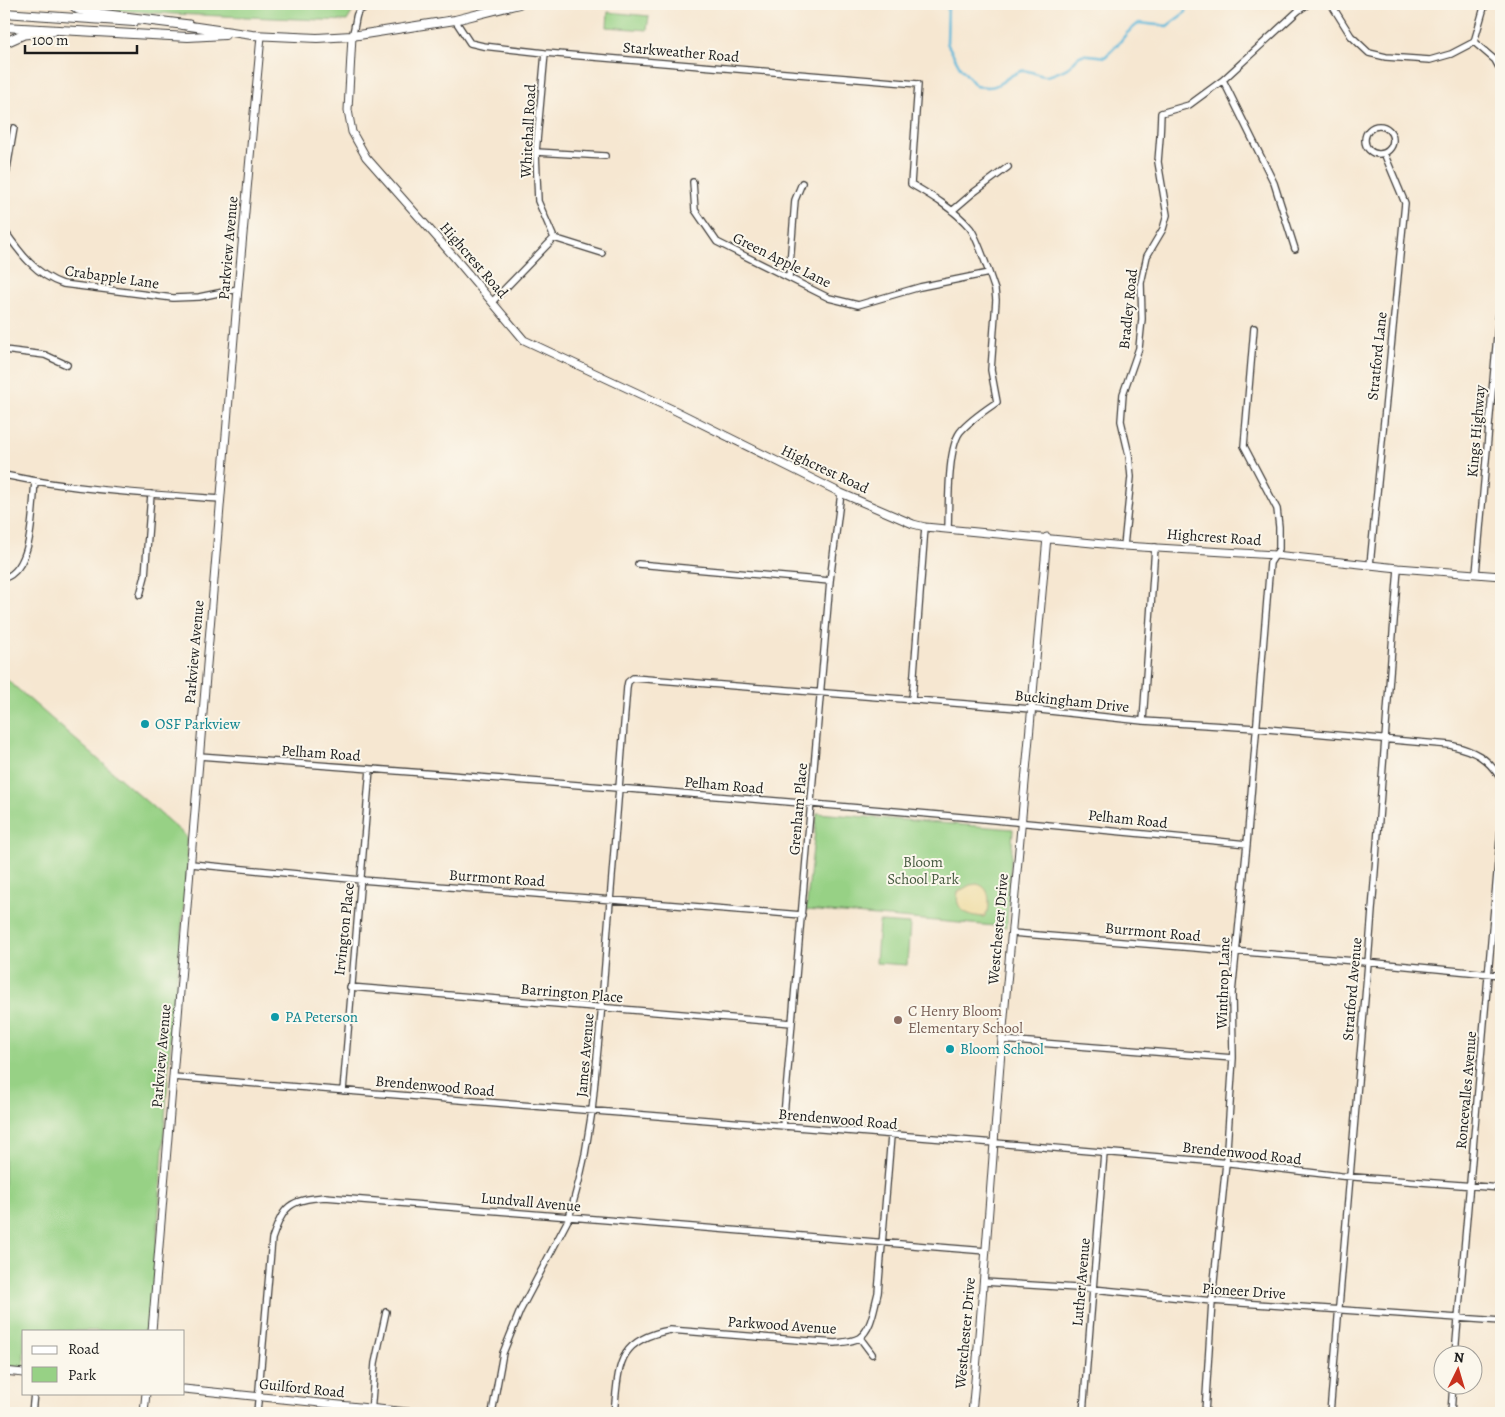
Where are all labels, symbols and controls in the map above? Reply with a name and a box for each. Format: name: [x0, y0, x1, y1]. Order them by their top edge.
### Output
scale bar: [25, 22, 138, 54]
text: 100 m: [32, 30, 69, 50]
street label: Starkweather Road: [622, 37, 741, 67]
street label: Whitehall Road: [515, 82, 541, 180]
street label: Parkview Avenue: [214, 195, 243, 301]
street label: Highcrest Road: [435, 218, 513, 303]
street label: Green Apple Lane: [729, 228, 835, 293]
street label: Crabapple Lane: [64, 260, 161, 294]
street label: Bradley Road: [1114, 267, 1142, 350]
street label: Stratford Lane: [1362, 311, 1392, 401]
street label: Kings Highway: [1462, 384, 1490, 478]
street label: Highcrest Road: [778, 440, 873, 498]
street label: Highcrest Road: [1166, 524, 1263, 550]
street label: Parkview Avenue: [180, 599, 209, 705]
street label: Buckingham Drive: [1014, 685, 1130, 717]
place label: OSF Parkview: [155, 714, 241, 734]
marker: OSF Parkview: [139, 718, 151, 730]
street label: Pelham Road: [281, 740, 362, 766]
street label: Grenham Place: [784, 762, 812, 856]
street label: Pelham Road: [683, 772, 765, 799]
street label: Pelham Road: [1087, 805, 1170, 833]
park label: Bloom School Park: [887, 852, 959, 889]
street label: Burrmont Road: [448, 865, 546, 891]
street label: Westchester Drive: [983, 872, 1013, 987]
street label: Irvington Place: [329, 881, 359, 976]
street label: Burrmont Road: [1104, 918, 1203, 946]
street label: Winthrop Lane: [1211, 936, 1235, 1030]
street label: Stratford Avenue: [1338, 936, 1367, 1042]
street label: Barrington Place: [520, 979, 624, 1007]
place label: C Henry Bloom Elementary School: [908, 1001, 1023, 1038]
street label: Parkview Avenue: [147, 1003, 176, 1109]
place label: PA Peterson: [285, 1007, 358, 1027]
marker: PA Peterson: [269, 1011, 281, 1023]
street label: James Avenue: [571, 1012, 599, 1098]
marker: C Henry Bloom Elementary School: [892, 1014, 904, 1026]
street label: Roncevalles Avenue: [1451, 1030, 1481, 1150]
place label: Bloom School: [960, 1039, 1044, 1059]
marker: Bloom School: [944, 1043, 956, 1055]
street label: Brendenwood Road: [375, 1071, 496, 1101]
street label: Brendenwood Road: [778, 1104, 899, 1134]
street label: Brendenwood Road: [1181, 1137, 1303, 1169]
street label: Lundvall Avenue: [480, 1188, 582, 1216]
street label: Luther Avenue: [1067, 1237, 1095, 1327]
street label: Westchester Drive: [950, 1276, 980, 1391]
street label: Pioneer Drive: [1201, 1278, 1287, 1304]
street label: Parkwood Avenue: [727, 1311, 837, 1339]
legend: [22, 1330, 185, 1394]
text: Road: [68, 1339, 100, 1359]
north arrow: [1432, 1344, 1482, 1394]
text: N: [1453, 1348, 1465, 1367]
text: Park: [68, 1365, 97, 1385]
street label: Guilford Road: [258, 1374, 347, 1403]

